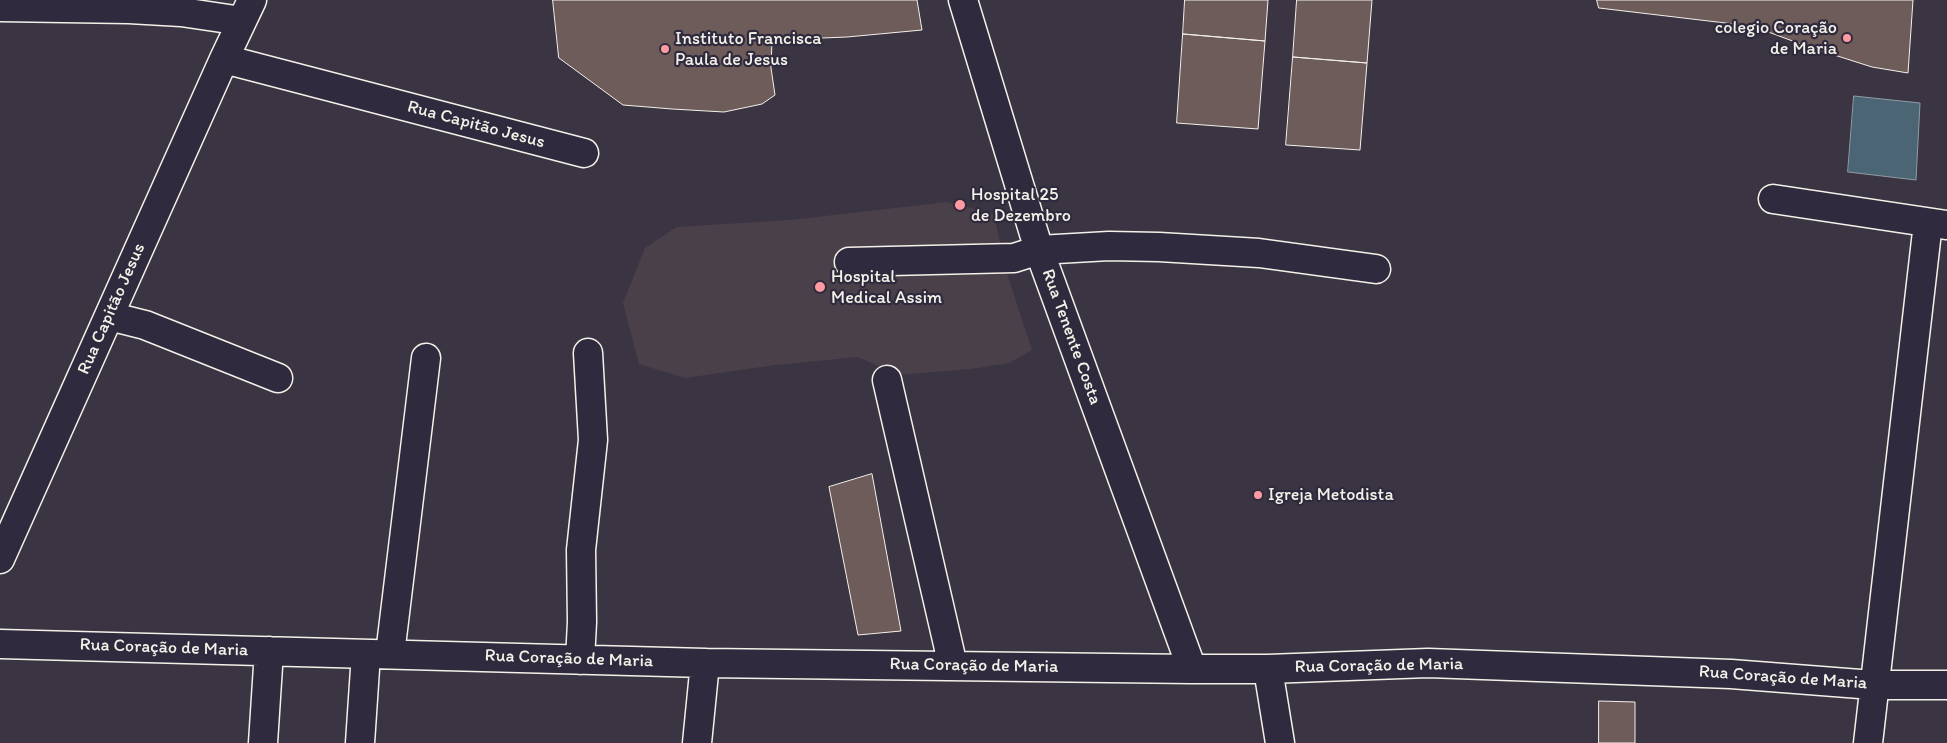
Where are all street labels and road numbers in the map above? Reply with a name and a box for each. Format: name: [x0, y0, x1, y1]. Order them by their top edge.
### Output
street label: Rua Capitão Jesus: [405, 96, 547, 154]
street label: Rua Capitão Jesus: [73, 240, 151, 378]
street label: Rua Tenente Costa: [1036, 266, 1106, 408]
street label: Rua Coração de Maria: [79, 634, 249, 662]
street label: Rua Coração de Maria: [484, 645, 654, 673]
street label: Rua Coração de Maria: [890, 654, 1058, 678]
street label: Rua Coração de Maria: [1295, 654, 1463, 678]
street label: Rua Coração de Maria: [1698, 661, 1868, 695]

